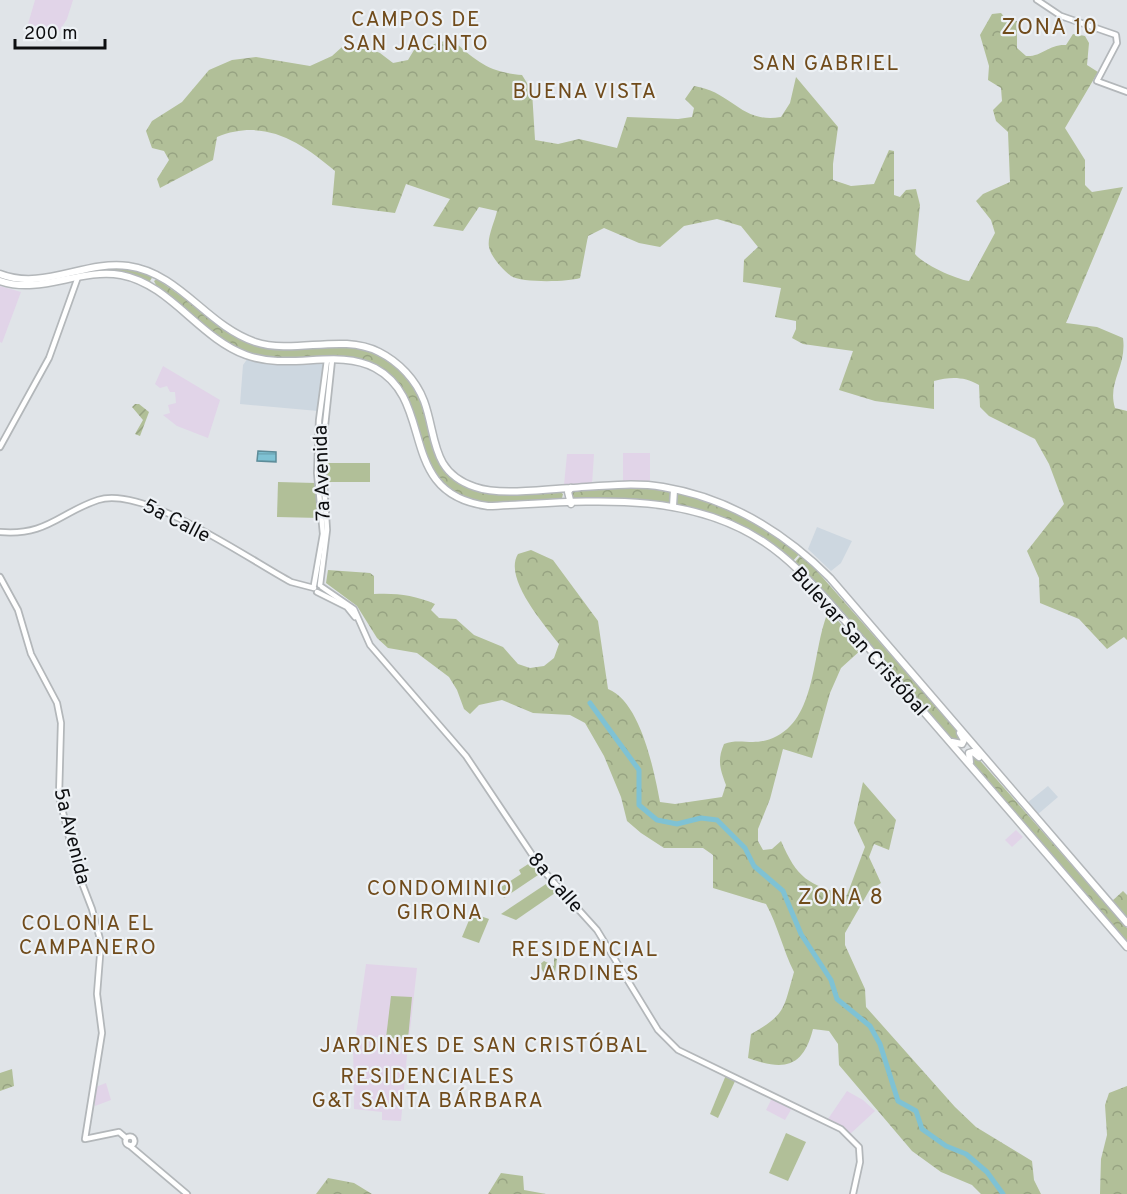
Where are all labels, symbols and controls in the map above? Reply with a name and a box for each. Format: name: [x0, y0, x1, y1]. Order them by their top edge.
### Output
district label: CAMPOS DE SAN JACINTO: [343, 7, 489, 58]
scale bar: [15, 12, 105, 50]
district label: ZONA 10: [1001, 15, 1099, 42]
text: 200 m: [24, 23, 77, 46]
district label: SAN GABRIEL: [752, 51, 900, 78]
district label: BUENA VISTA: [513, 79, 657, 106]
street label: 7a Avenida: [308, 424, 338, 521]
street label: 5a Calle: [138, 494, 214, 550]
street label: Bulevar San Cristóbal: [784, 562, 933, 723]
street label: 5a Avenida: [47, 785, 96, 887]
street label: 8a Calle: [521, 847, 588, 919]
district label: CONDOMINIO GIRONA: [367, 876, 513, 927]
district label: ZONA 8: [797, 885, 885, 912]
district label: COLONIA EL CAMPANERO: [19, 911, 157, 962]
district label: RESIDENCIAL JARDINES: [511, 937, 659, 988]
district label: JARDINES DE SAN CRISTÓBAL: [320, 1032, 648, 1060]
district label: RESIDENCIALES G&T SANTA BÁRBARA: [312, 1064, 544, 1115]

